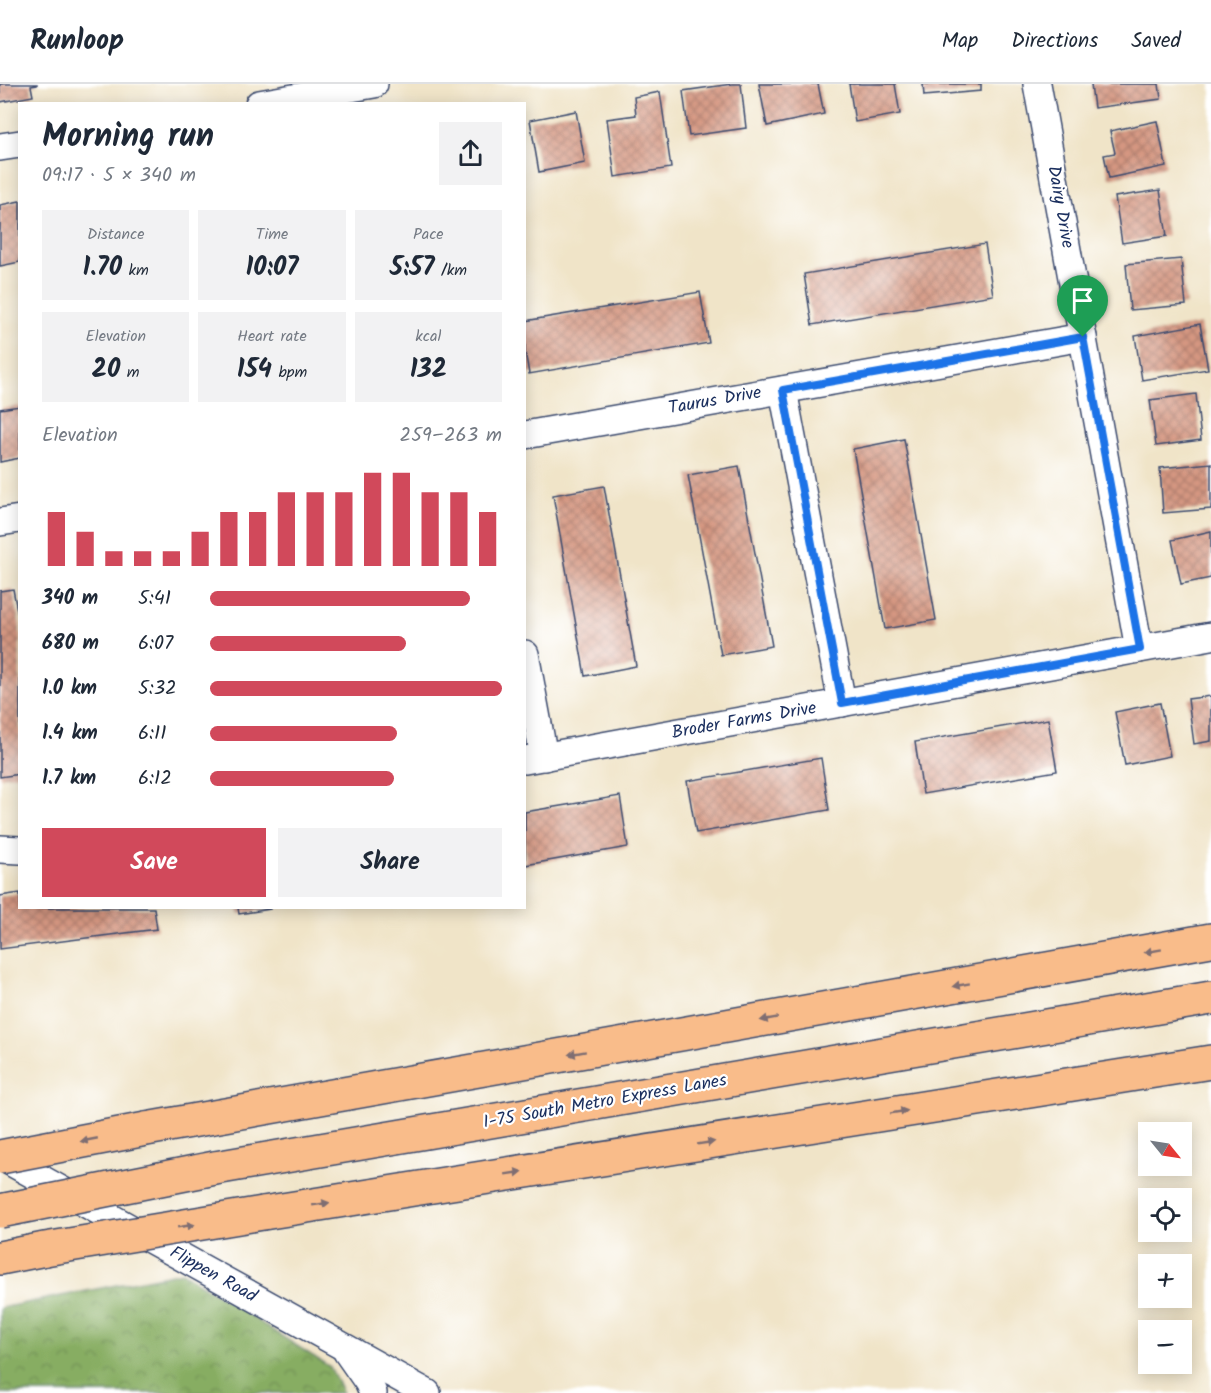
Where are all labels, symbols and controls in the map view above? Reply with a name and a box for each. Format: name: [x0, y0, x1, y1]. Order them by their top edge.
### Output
text: Runloop: [30, 19, 124, 64]
text: Map: [942, 25, 978, 58]
text: Directions: [1011, 25, 1098, 58]
text: Saved: [1131, 25, 1181, 58]
text: Morning run: [42, 111, 214, 164]
button: share: [439, 122, 502, 185]
text: 09:17 · 5 × 340 m: [42, 160, 196, 192]
street label: Dairy Drive: [1038, 163, 1082, 251]
text: Distance: [87, 222, 144, 247]
text: Time: [256, 222, 288, 247]
text: Pace: [413, 222, 444, 247]
text: 1.70: [83, 247, 122, 289]
text: 10:07: [245, 247, 299, 289]
text: 5:57: [390, 247, 435, 289]
text: km: [122, 258, 149, 283]
text: /km: [435, 258, 467, 283]
pin: [1057, 275, 1108, 337]
icon: arrive: [1066, 284, 1099, 317]
text: Elevation: [85, 324, 146, 349]
text: Heart rate: [237, 324, 307, 349]
text: kcal: [415, 324, 441, 349]
text: 20: [92, 349, 120, 391]
text: 154: [237, 349, 272, 391]
text: 132: [410, 349, 447, 391]
text: m: [120, 360, 139, 385]
text: bpm: [272, 360, 307, 385]
street label: Taurus Drive: [666, 379, 764, 423]
text: Elevation: [42, 420, 118, 452]
text: 259–263 m: [400, 420, 502, 452]
text: 340 m: [42, 583, 98, 615]
text: 5:41: [138, 583, 171, 615]
text: 680 m: [42, 628, 99, 660]
text: 6:07: [138, 628, 173, 660]
text: 1.0 km: [42, 673, 97, 705]
text: 5:32: [138, 673, 177, 705]
street label: Broder Farms Drive: [669, 694, 819, 748]
text: 1.4 km: [42, 718, 98, 750]
text: 6:11: [138, 718, 167, 750]
text: 1.7 km: [42, 763, 96, 795]
text: 6:12: [138, 763, 172, 795]
button: Save: [42, 828, 266, 897]
button: Share: [278, 828, 502, 897]
one-way arrow: [1144, 946, 1163, 955]
one-way arrow: [952, 980, 971, 989]
one-way arrow: [760, 1015, 779, 1024]
one-way arrow: [568, 1049, 587, 1058]
street label: I-75 South Metro Express Lanes: [481, 1066, 729, 1138]
one-way arrow: [890, 1107, 909, 1116]
north arrow: [1138, 1122, 1192, 1176]
map controls: [1138, 1122, 1192, 1374]
one-way arrow: [79, 1136, 98, 1145]
one-way arrow: [697, 1138, 716, 1147]
one-way arrow: [504, 1169, 523, 1178]
button: locate: [1138, 1188, 1192, 1242]
one-way arrow: [312, 1199, 331, 1208]
one-way arrow: [177, 1221, 196, 1230]
street label: Flippen Road: [164, 1239, 263, 1312]
button: +: [1138, 1254, 1192, 1308]
button: −: [1138, 1320, 1192, 1374]

